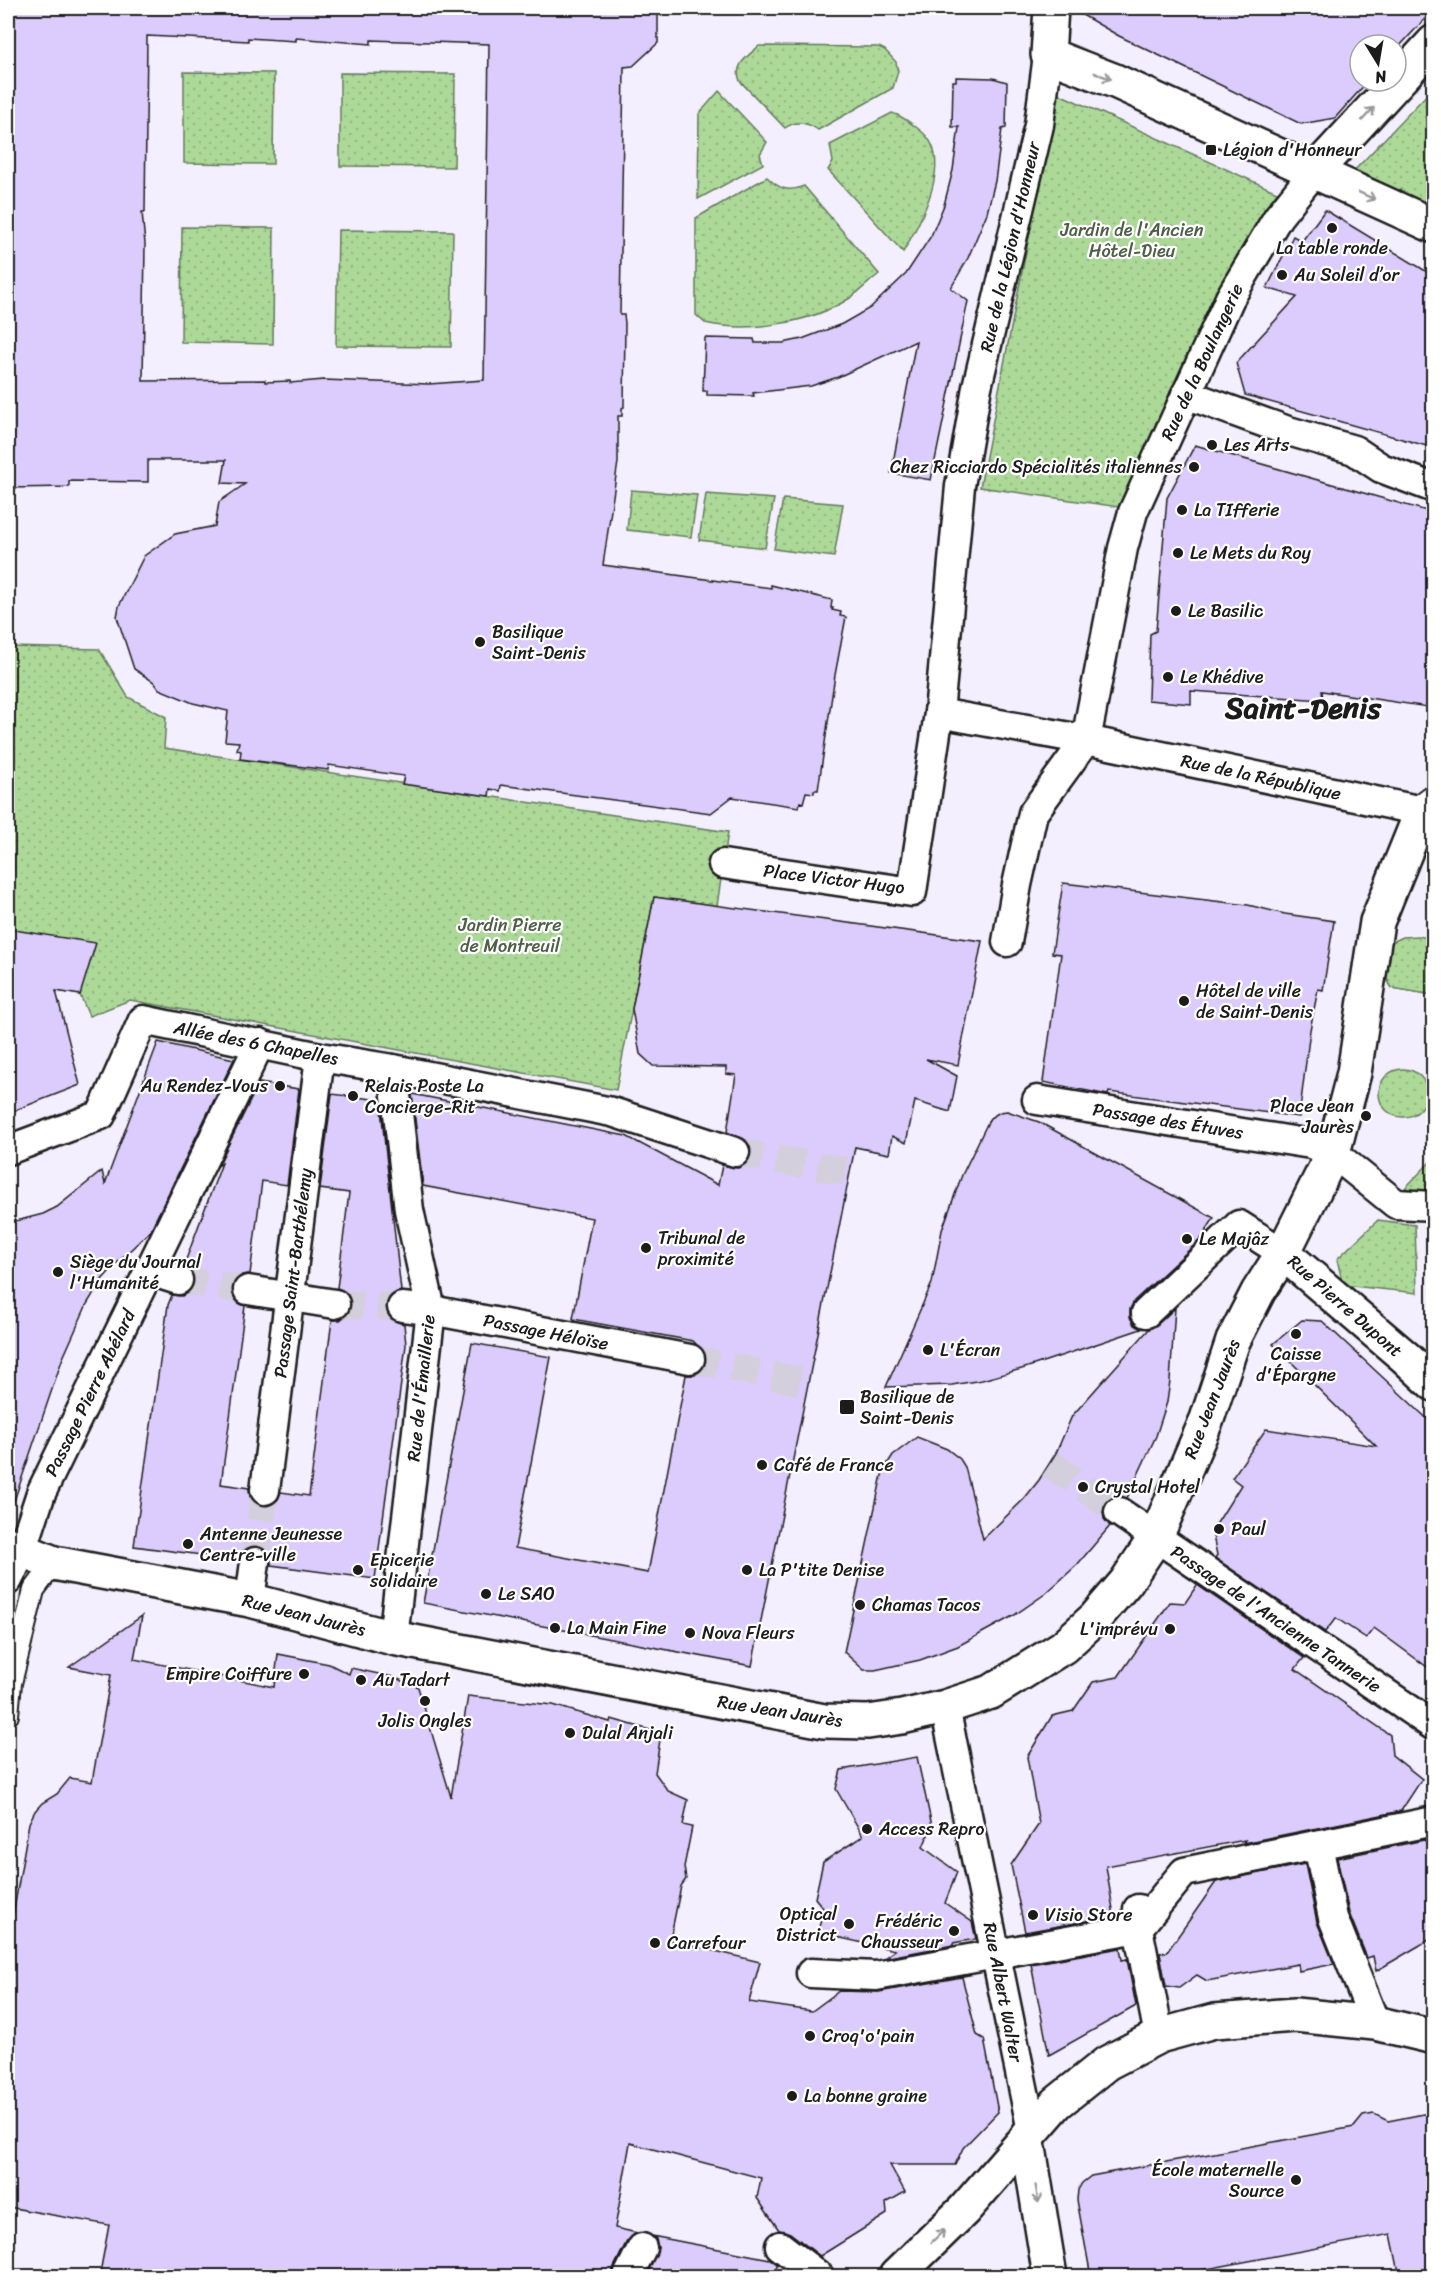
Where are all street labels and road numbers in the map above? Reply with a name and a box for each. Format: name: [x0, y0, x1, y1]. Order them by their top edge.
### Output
street label: Rue de la Légion d'Honneur: [970, 137, 1050, 355]
street label: Rue de la Boulangerie: [1152, 278, 1252, 446]
street label: Rue de la République: [1178, 744, 1344, 810]
street label: Place Victor Hugo: [762, 854, 907, 904]
street label: Allée des 6 Chapelles: [170, 1011, 341, 1075]
street label: Passage des Étuves: [1090, 1093, 1246, 1149]
street label: Passage Saint-Barthélemy: [264, 1166, 322, 1380]
street label: Rue Pierre Dupont: [1280, 1246, 1410, 1366]
street label: Passage Pierre Abélard: [36, 1302, 145, 1482]
street label: Passage Héloïse: [481, 1304, 611, 1360]
street label: Rue de l'Émaillerie: [397, 1313, 445, 1463]
street label: Rue Jean Jaurès: [1174, 1334, 1250, 1464]
street label: Passage de l'Ancienne Tannerie: [1164, 1536, 1388, 1702]
street label: Rue Jean Jaurès: [239, 1584, 370, 1646]
street label: Rue Jean Jaurès: [715, 1685, 845, 1737]
street label: Rue Albert Walter: [974, 1919, 1033, 2066]

